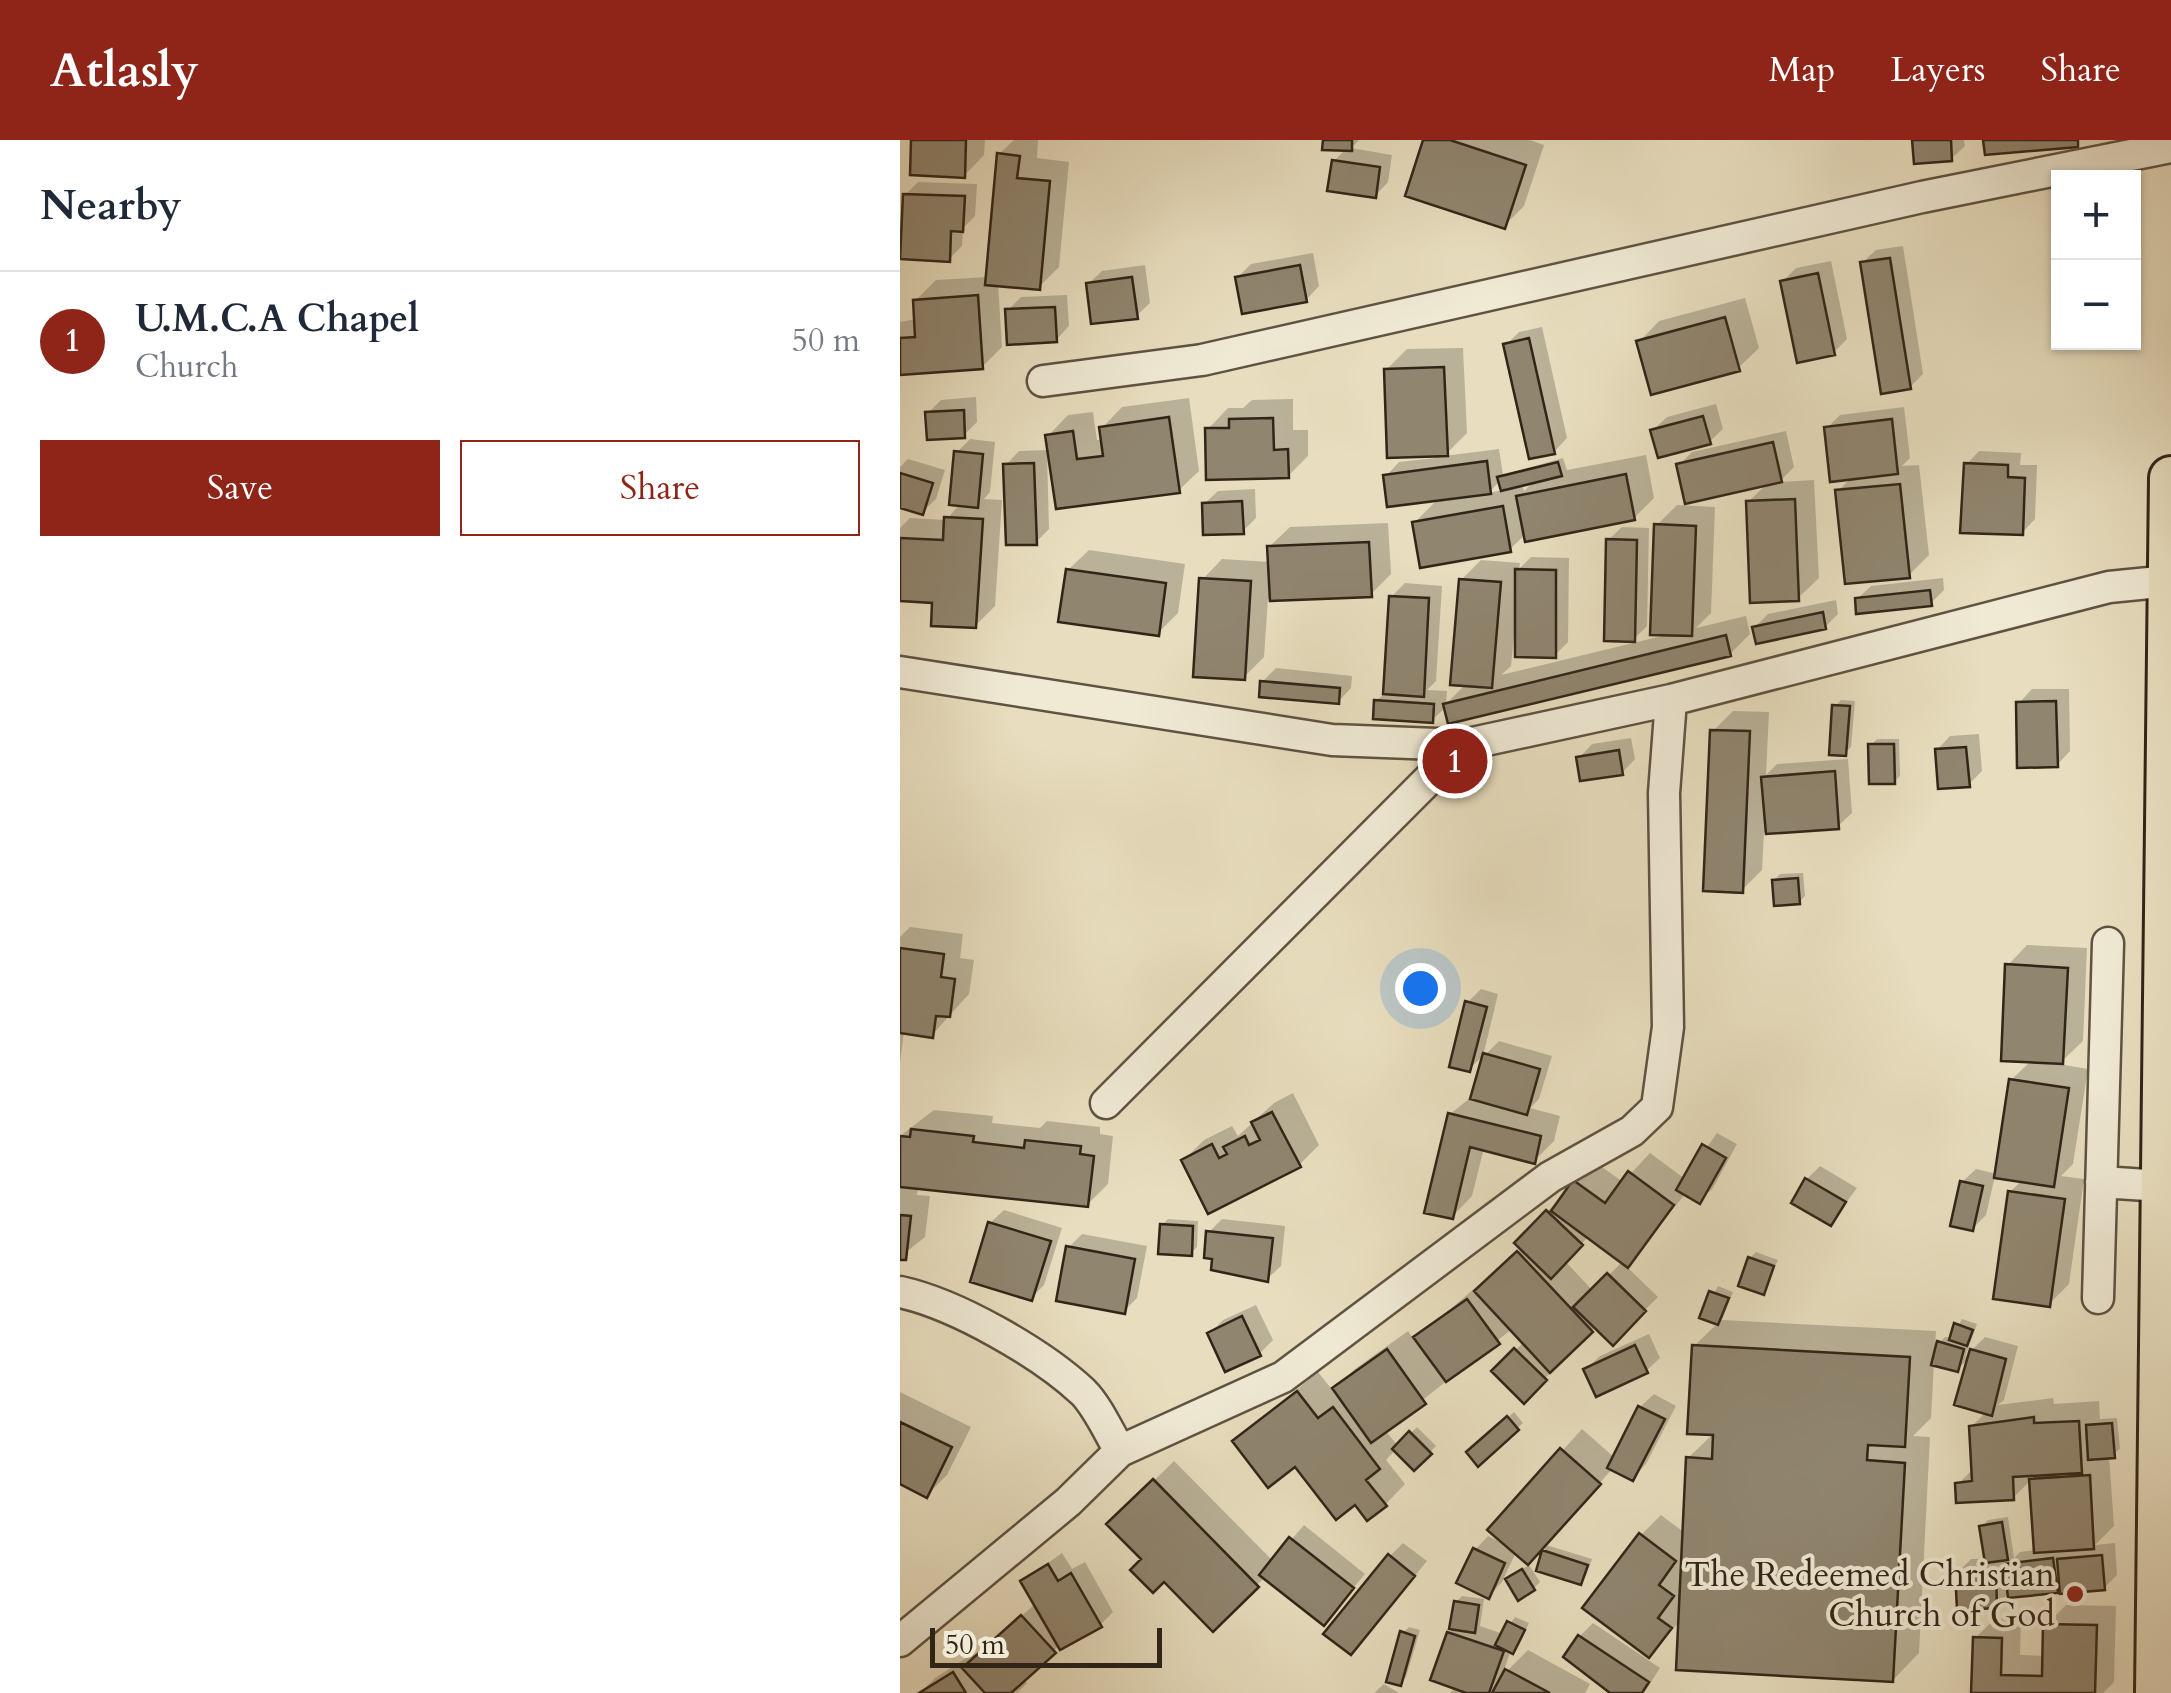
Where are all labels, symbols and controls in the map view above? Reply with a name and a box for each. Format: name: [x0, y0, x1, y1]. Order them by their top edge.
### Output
text: Atlasly: [50, 38, 199, 103]
text: Map: [1769, 46, 1835, 94]
text: Layers: [1890, 46, 1985, 94]
text: Share: [2040, 46, 2121, 94]
map controls: [2051, 170, 2141, 350]
button: +: [2051, 170, 2141, 260]
text: Nearby: [40, 177, 182, 234]
button: −: [2051, 260, 2141, 350]
text: U.M.C.A Chapel: [135, 293, 419, 345]
text: 1: [64, 319, 81, 363]
text: 50 m: [792, 319, 860, 363]
text: Church: [135, 345, 238, 389]
button: Save: [40, 440, 440, 536]
button: Share: [460, 440, 860, 536]
pin: 1: [1422, 724, 1488, 798]
your location: [1395, 963, 1446, 1014]
place label: The Redeemed Christian Church of God: [1685, 1551, 2055, 1639]
marker: The Redeemed Christian Church of God: [2064, 1583, 2086, 1605]
scale bar: [930, 1623, 1162, 1668]
text: 50 m: [945, 1626, 1005, 1664]

